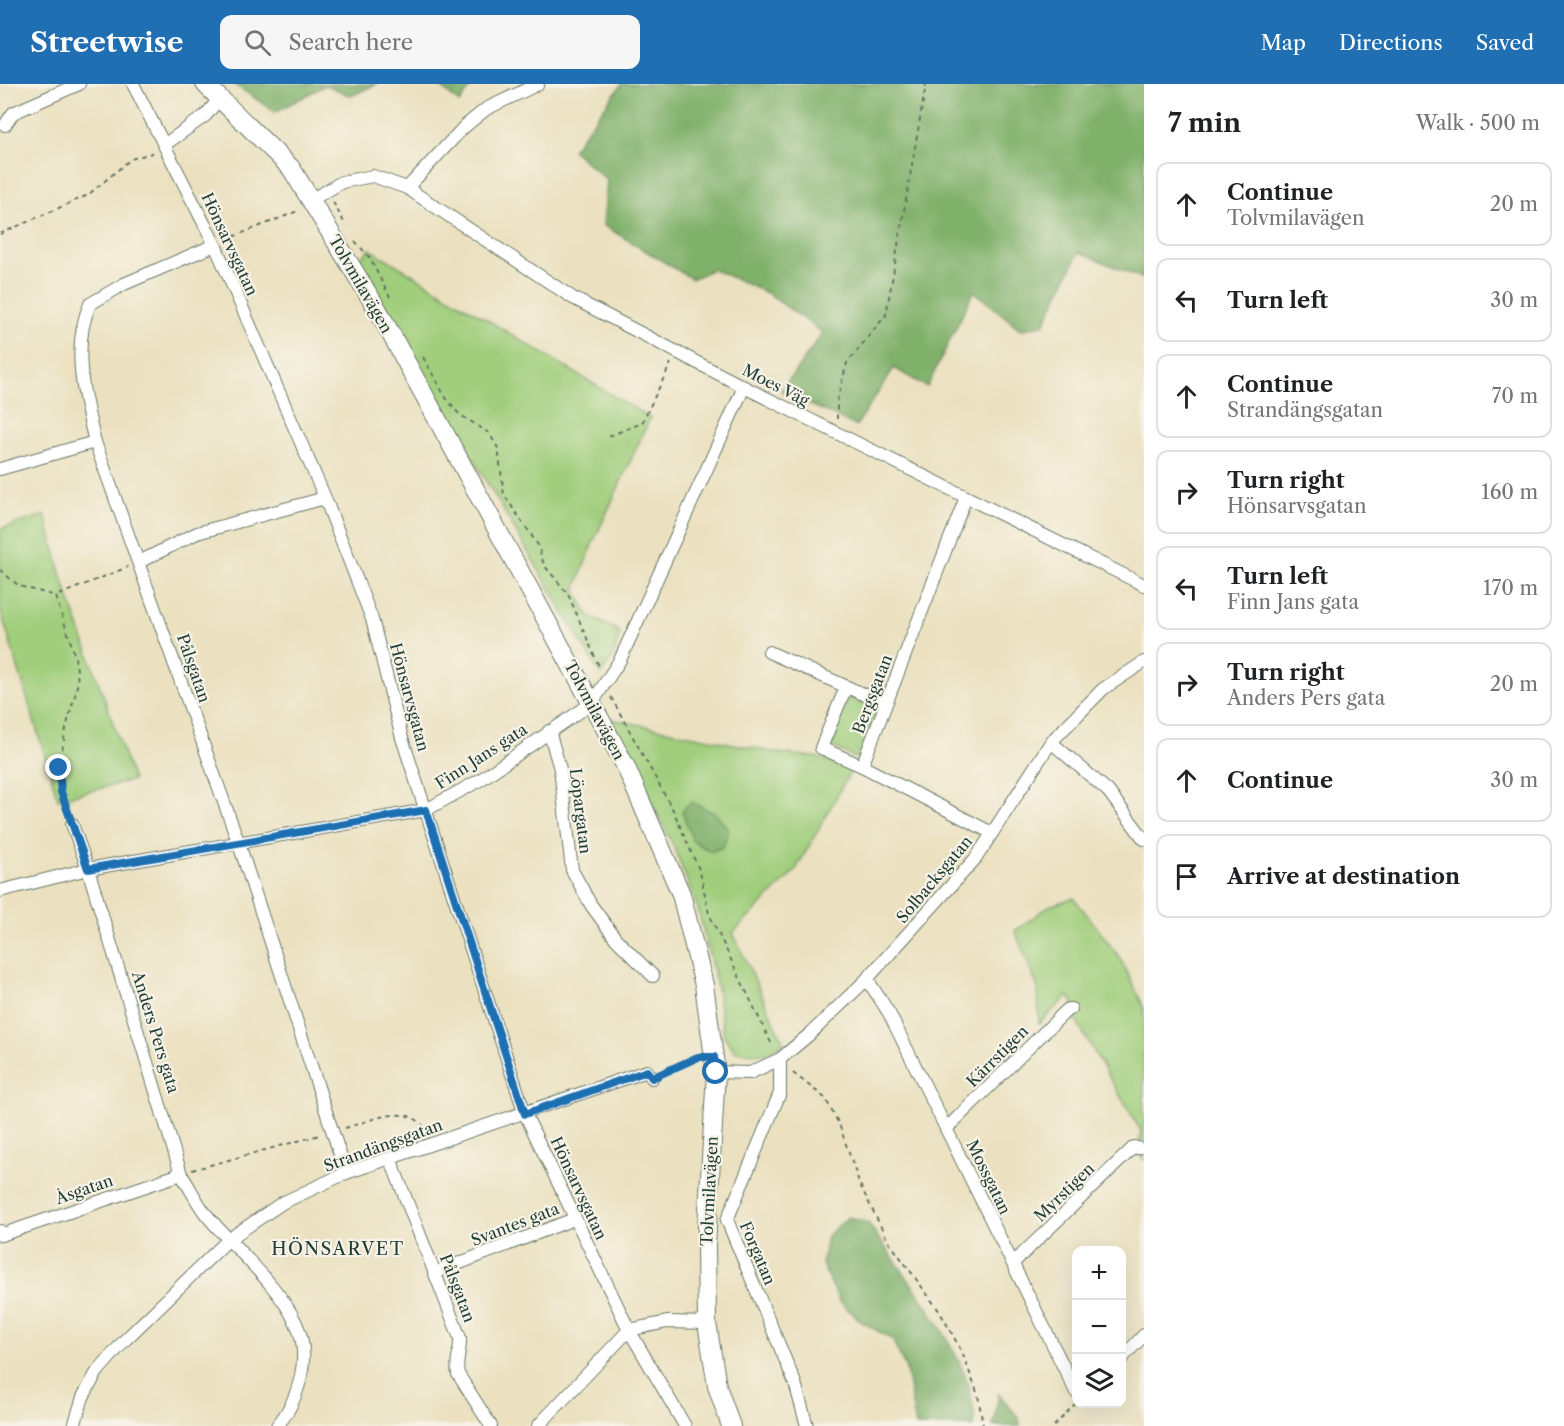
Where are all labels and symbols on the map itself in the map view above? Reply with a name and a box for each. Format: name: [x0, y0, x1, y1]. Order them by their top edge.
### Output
street label: Hönsarvsgatan: [197, 189, 263, 299]
street label: Tolvmilavägen: [325, 231, 397, 337]
street label: Moes Väg: [739, 360, 813, 411]
street label: Pålsgatan: [173, 631, 215, 705]
street label: Hönsarvsgatan: [386, 641, 434, 753]
street label: Bergsgatan: [848, 652, 896, 736]
street label: Tolvmilavägen: [560, 657, 630, 763]
street label: Finn Jans gata: [431, 719, 531, 793]
route end: [45, 754, 71, 780]
street label: Löpargatan: [566, 767, 596, 855]
street label: Solbacksgatan: [892, 831, 976, 927]
street label: Anders Pers gata: [128, 968, 184, 1096]
street label: Kärrstigen: [962, 1021, 1032, 1091]
route start: [702, 1058, 728, 1084]
street label: Strandängsgatan: [321, 1114, 445, 1176]
street label: Hönsarvsgatan: [546, 1133, 612, 1243]
street label: Tolvmilavägen: [696, 1136, 722, 1246]
street label: Mossgatan: [962, 1136, 1016, 1218]
street label: Myrstigen: [1030, 1158, 1098, 1226]
street label: Åsgatan: [52, 1170, 116, 1209]
street label: Svantes gata: [468, 1198, 562, 1250]
street label: Forgatan: [736, 1218, 780, 1288]
district label: HÖNSARVET: [271, 1237, 405, 1260]
street label: Pålsgatan: [436, 1251, 480, 1325]

